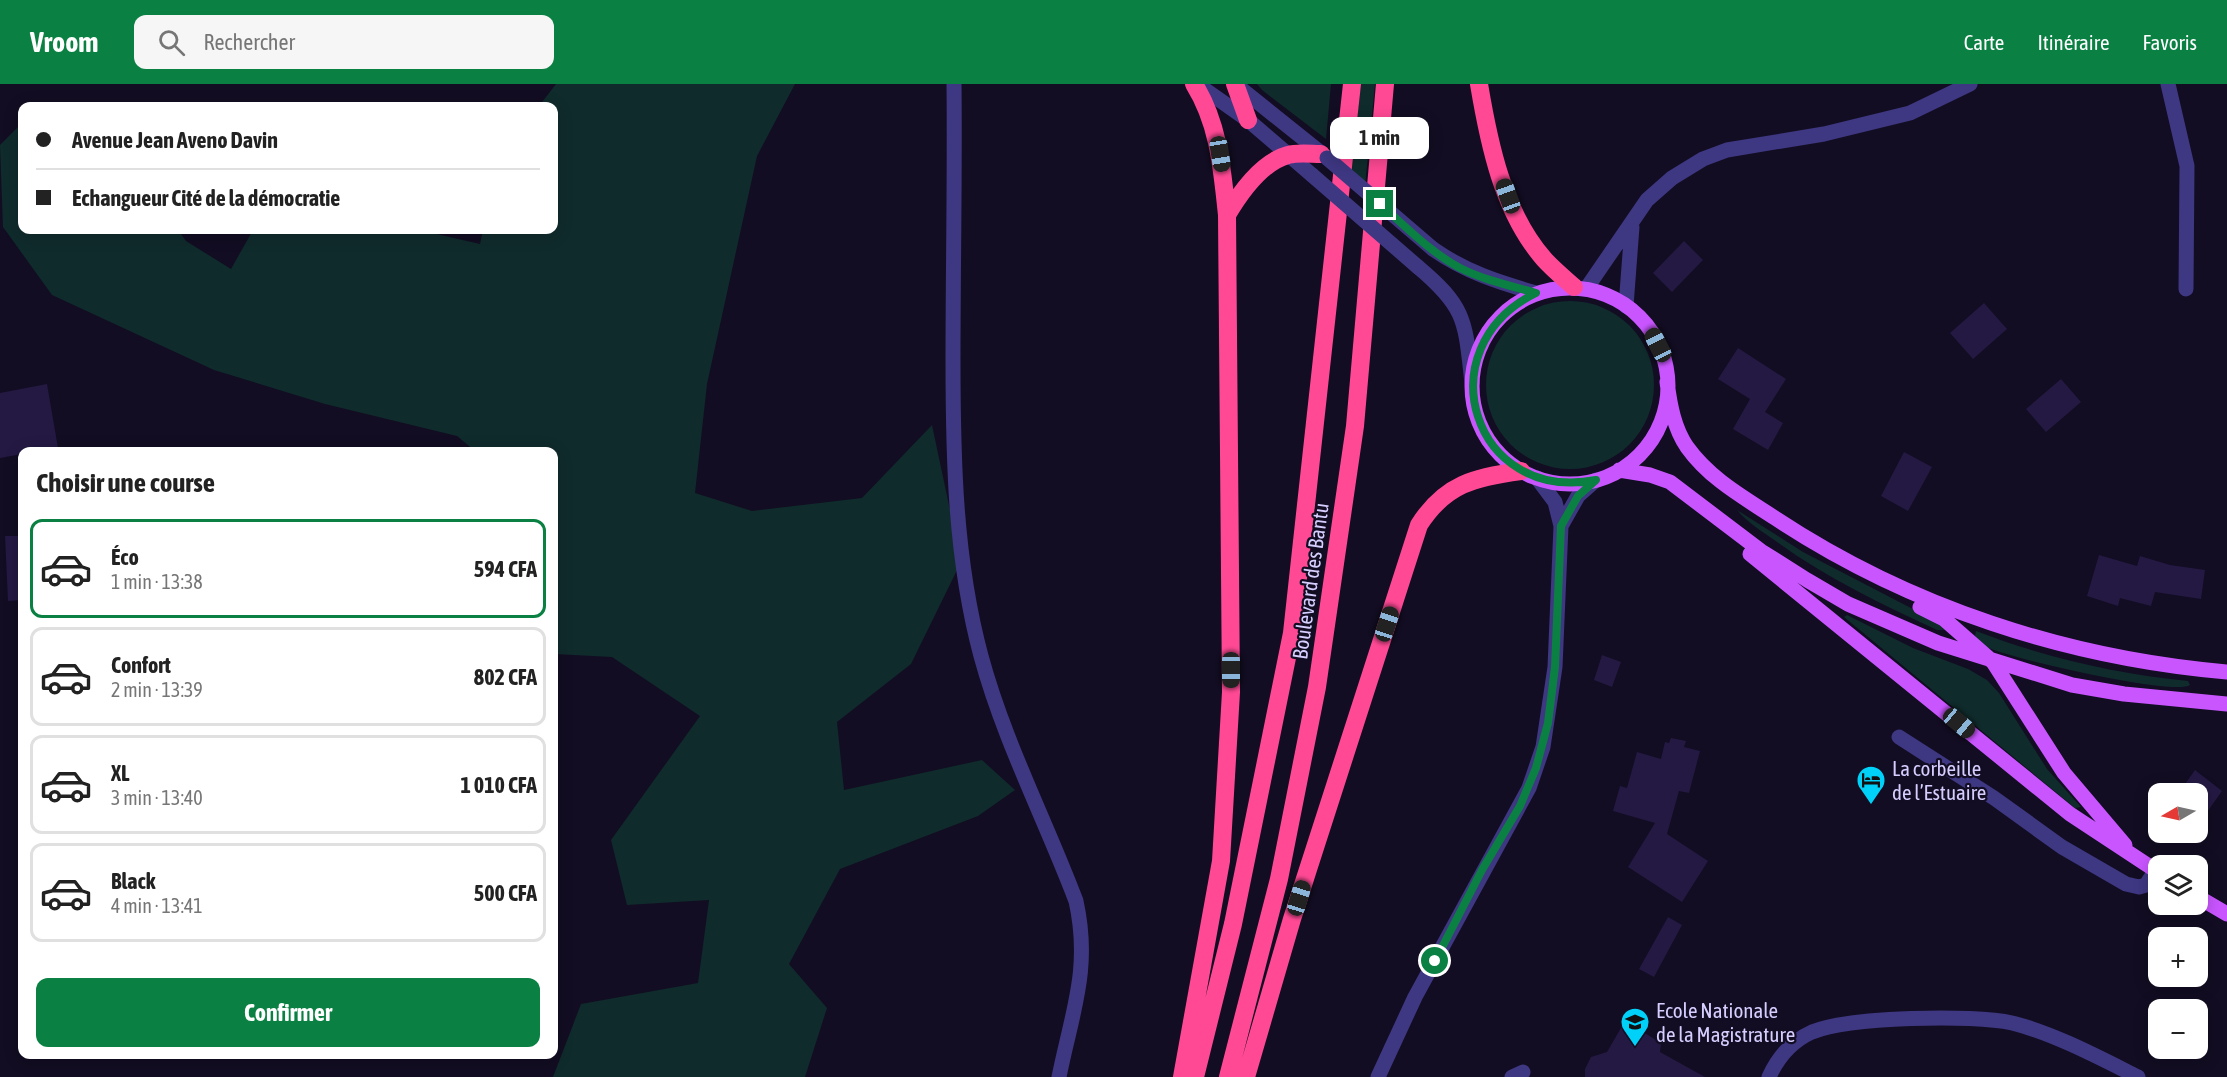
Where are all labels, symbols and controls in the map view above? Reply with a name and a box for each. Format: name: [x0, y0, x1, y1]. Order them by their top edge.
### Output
search box: [134, 15, 554, 69]
text: Vroom: [30, 26, 98, 58]
icon: search: [155, 26, 188, 59]
text: Rechercher: [203, 29, 295, 55]
text: Carte: [1964, 30, 2004, 54]
text: Itinéraire: [2037, 30, 2109, 54]
text: Favoris: [2142, 30, 2197, 54]
callout: 1 min: [1330, 117, 1430, 159]
text: 1 min: [1359, 126, 1400, 149]
text: Avenue Jean Aveno Davin: [72, 127, 278, 153]
car: [1208, 135, 1232, 173]
car: [1493, 176, 1523, 216]
text: Echangueur Cité de la démocratie: [72, 185, 340, 211]
route end: [1366, 190, 1393, 217]
car: [1642, 325, 1674, 365]
text: Choisir une course: [36, 467, 215, 498]
street label: Boulevard des Bantu: [1287, 501, 1333, 661]
icon: car: [39, 542, 93, 596]
text: Éco: [111, 544, 139, 570]
text: 594 CFA: [474, 556, 537, 582]
text: 1 min · 13:38: [111, 570, 203, 593]
car: [1373, 604, 1401, 644]
icon: car: [39, 650, 93, 704]
text: Confort: [111, 652, 171, 678]
car: [1222, 652, 1240, 688]
text: 802 CFA: [474, 664, 537, 690]
text: 2 min · 13:39: [111, 678, 203, 701]
car: [1939, 705, 1979, 741]
place label: La corbeille de l’Estuaire: [1892, 756, 1986, 804]
icon: car: [39, 758, 93, 812]
text: XL: [111, 760, 129, 786]
hotel icon: La corbeille de l’Estuaire: [1855, 764, 1887, 806]
text: 1 010 CFA: [461, 772, 537, 798]
north arrow: [2148, 783, 2208, 843]
map controls: [2148, 783, 2208, 1059]
text: 3 min · 13:40: [111, 786, 203, 809]
button: layers: [2148, 855, 2208, 915]
icon: car: [39, 866, 93, 920]
text: Black: [111, 868, 155, 894]
car: [1285, 878, 1313, 918]
text: 500 CFA: [474, 880, 537, 906]
text: 4 min · 13:41: [111, 894, 203, 917]
button: +: [2148, 927, 2208, 987]
route start: [1421, 947, 1448, 974]
button: Confirmer: [36, 978, 540, 1047]
place label: Ecole Nationale de la Magistrature: [1656, 998, 1795, 1046]
button: −: [2148, 999, 2208, 1059]
school or university icon: Ecole Nationale de la Magistrature: [1619, 1006, 1651, 1048]

